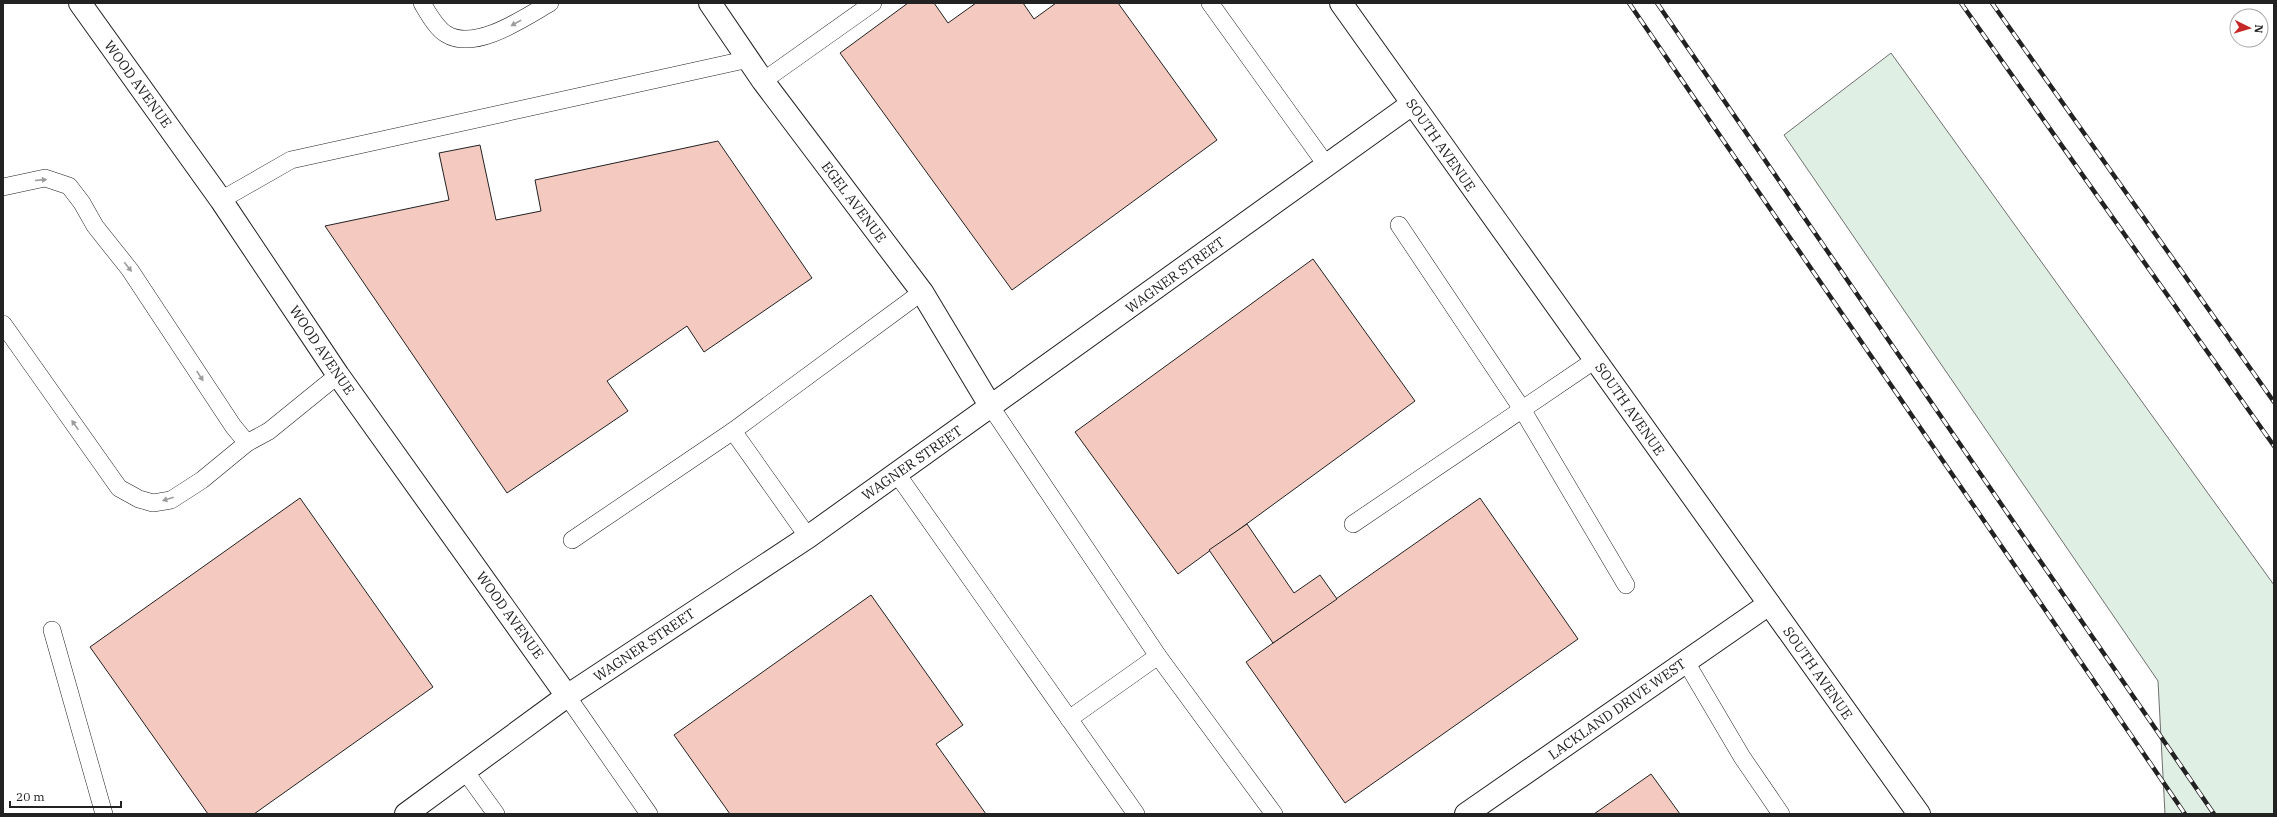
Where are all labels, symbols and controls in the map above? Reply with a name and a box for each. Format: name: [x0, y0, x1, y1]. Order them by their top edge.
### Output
north arrow: [2229, 8, 2269, 48]
one-way arrow: [510, 19, 522, 26]
text: N: [2252, 24, 2266, 34]
street label: WOOD AVENUE: [100, 37, 176, 131]
street label: SOUTH AVENUE: [1402, 95, 1480, 195]
street label: EGEL AVENUE: [818, 158, 890, 246]
one-way arrow: [35, 177, 47, 183]
street label: WAGNER STREET: [1122, 233, 1228, 317]
one-way arrow: [124, 262, 132, 273]
street label: WOOD AVENUE: [285, 302, 359, 398]
street label: SOUTH AVENUE: [1591, 359, 1669, 459]
one-way arrow: [196, 370, 204, 381]
one-way arrow: [71, 420, 79, 431]
street label: WAGNER STREET: [858, 422, 966, 504]
one-way arrow: [162, 496, 174, 502]
street label: WOOD AVENUE: [472, 568, 548, 662]
street label: WAGNER STREET: [590, 604, 698, 686]
street label: SOUTH AVENUE: [1779, 623, 1857, 723]
street label: LACKLAND DRIVE WEST: [1545, 655, 1689, 763]
scale bar: [10, 783, 121, 809]
text: 20 m: [16, 789, 45, 804]

